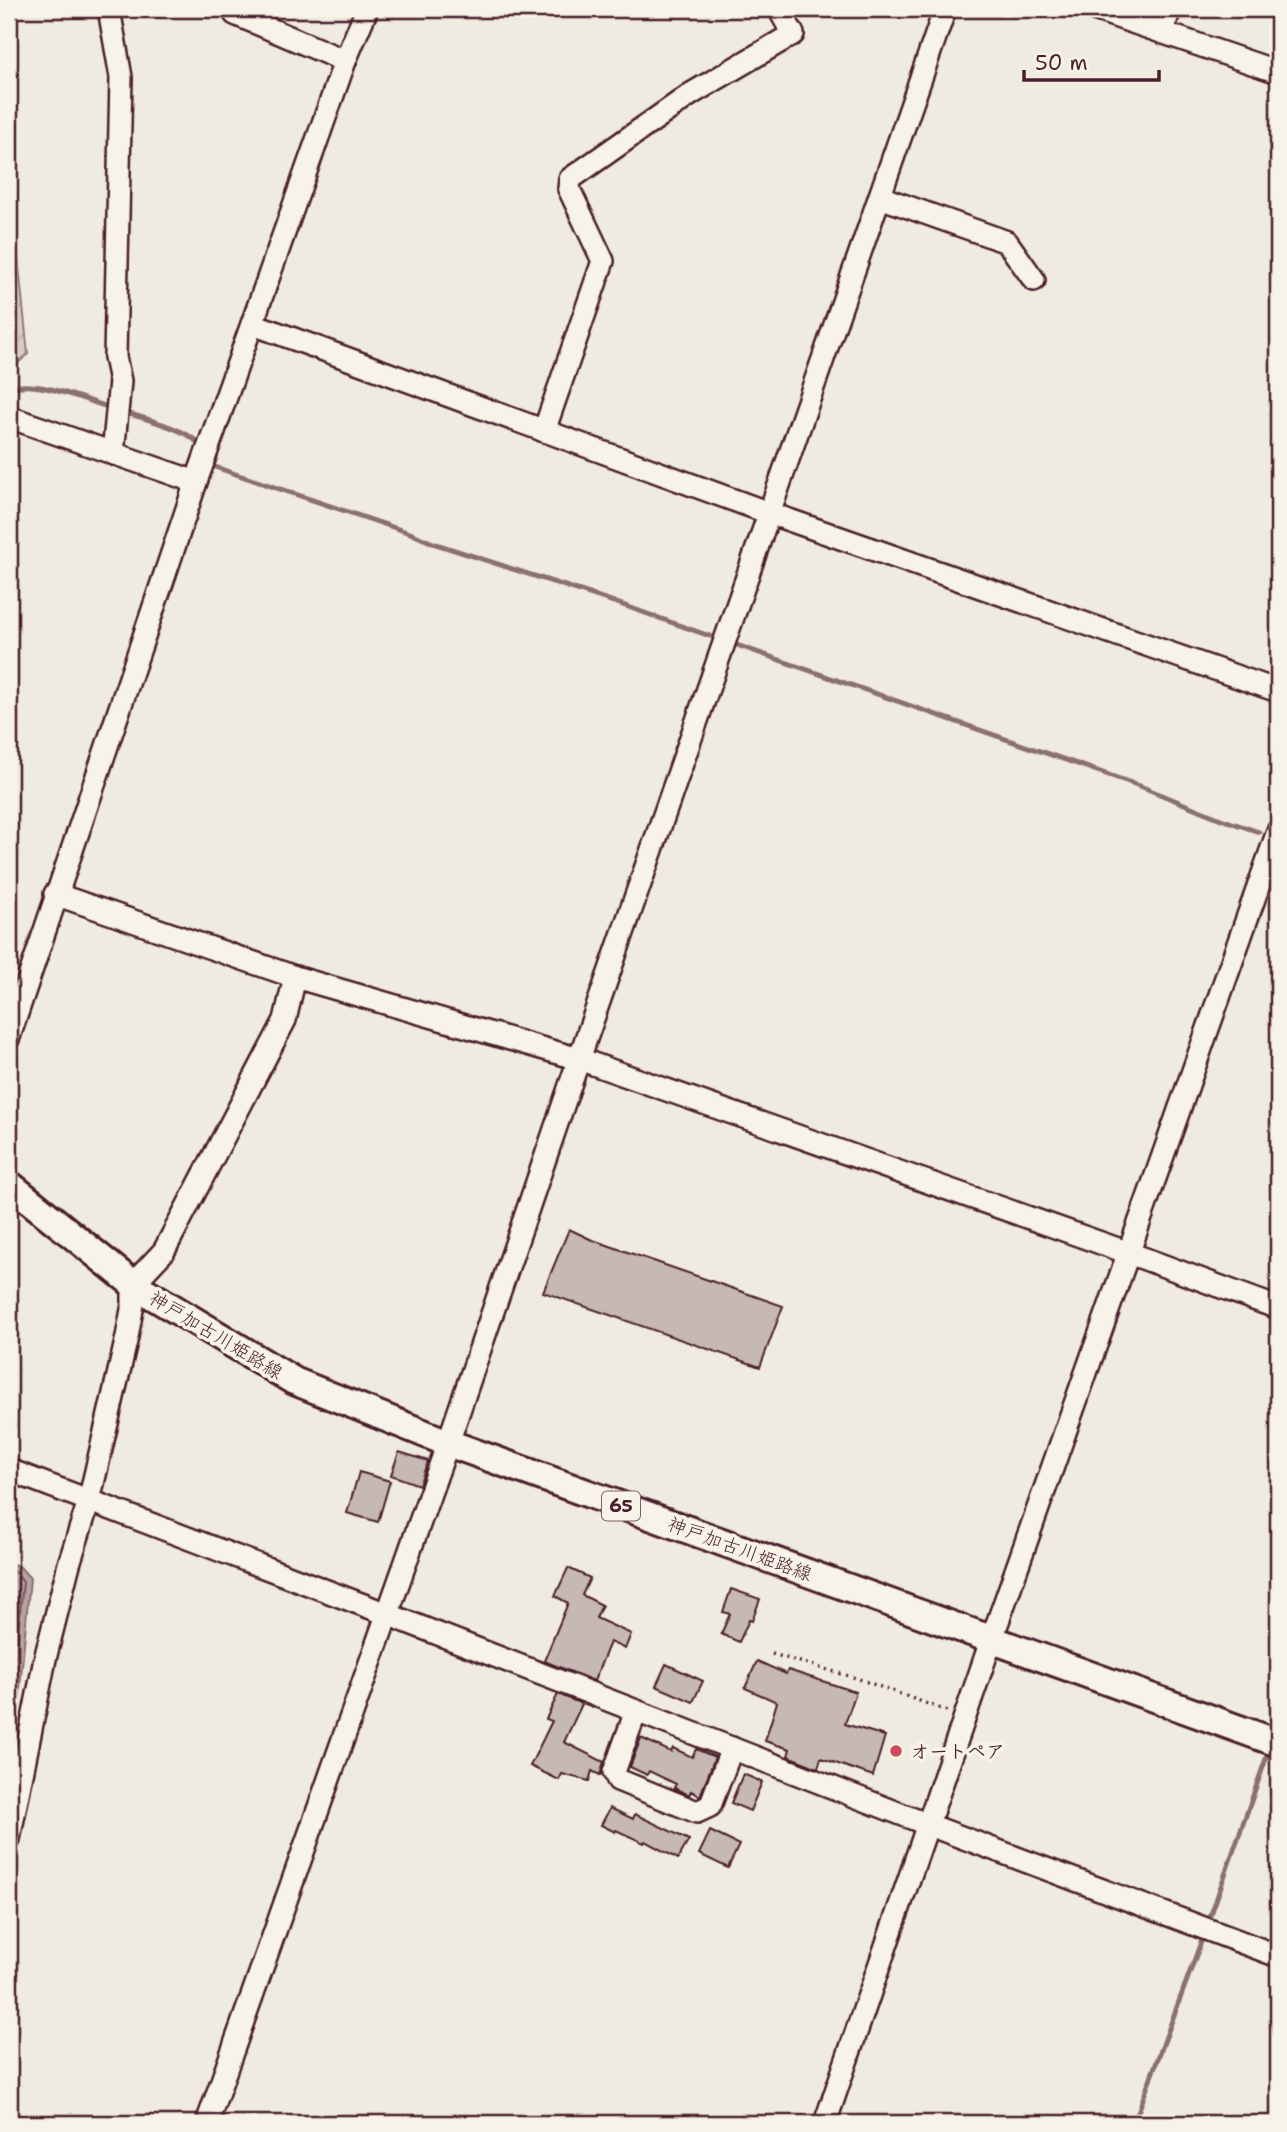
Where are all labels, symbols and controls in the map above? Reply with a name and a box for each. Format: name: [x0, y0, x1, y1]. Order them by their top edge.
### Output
scale bar: [1024, 38, 1159, 82]
text: 50 m: [1035, 49, 1088, 77]
street label: 神戸加古川姫路線: [144, 1285, 288, 1385]
road number: 65: [602, 1492, 640, 1520]
street label: 神戸加古川姫路線: [664, 1511, 816, 1587]
place label: オートペア: [910, 1739, 1005, 1764]
marker: オートペア: [888, 1743, 904, 1759]

